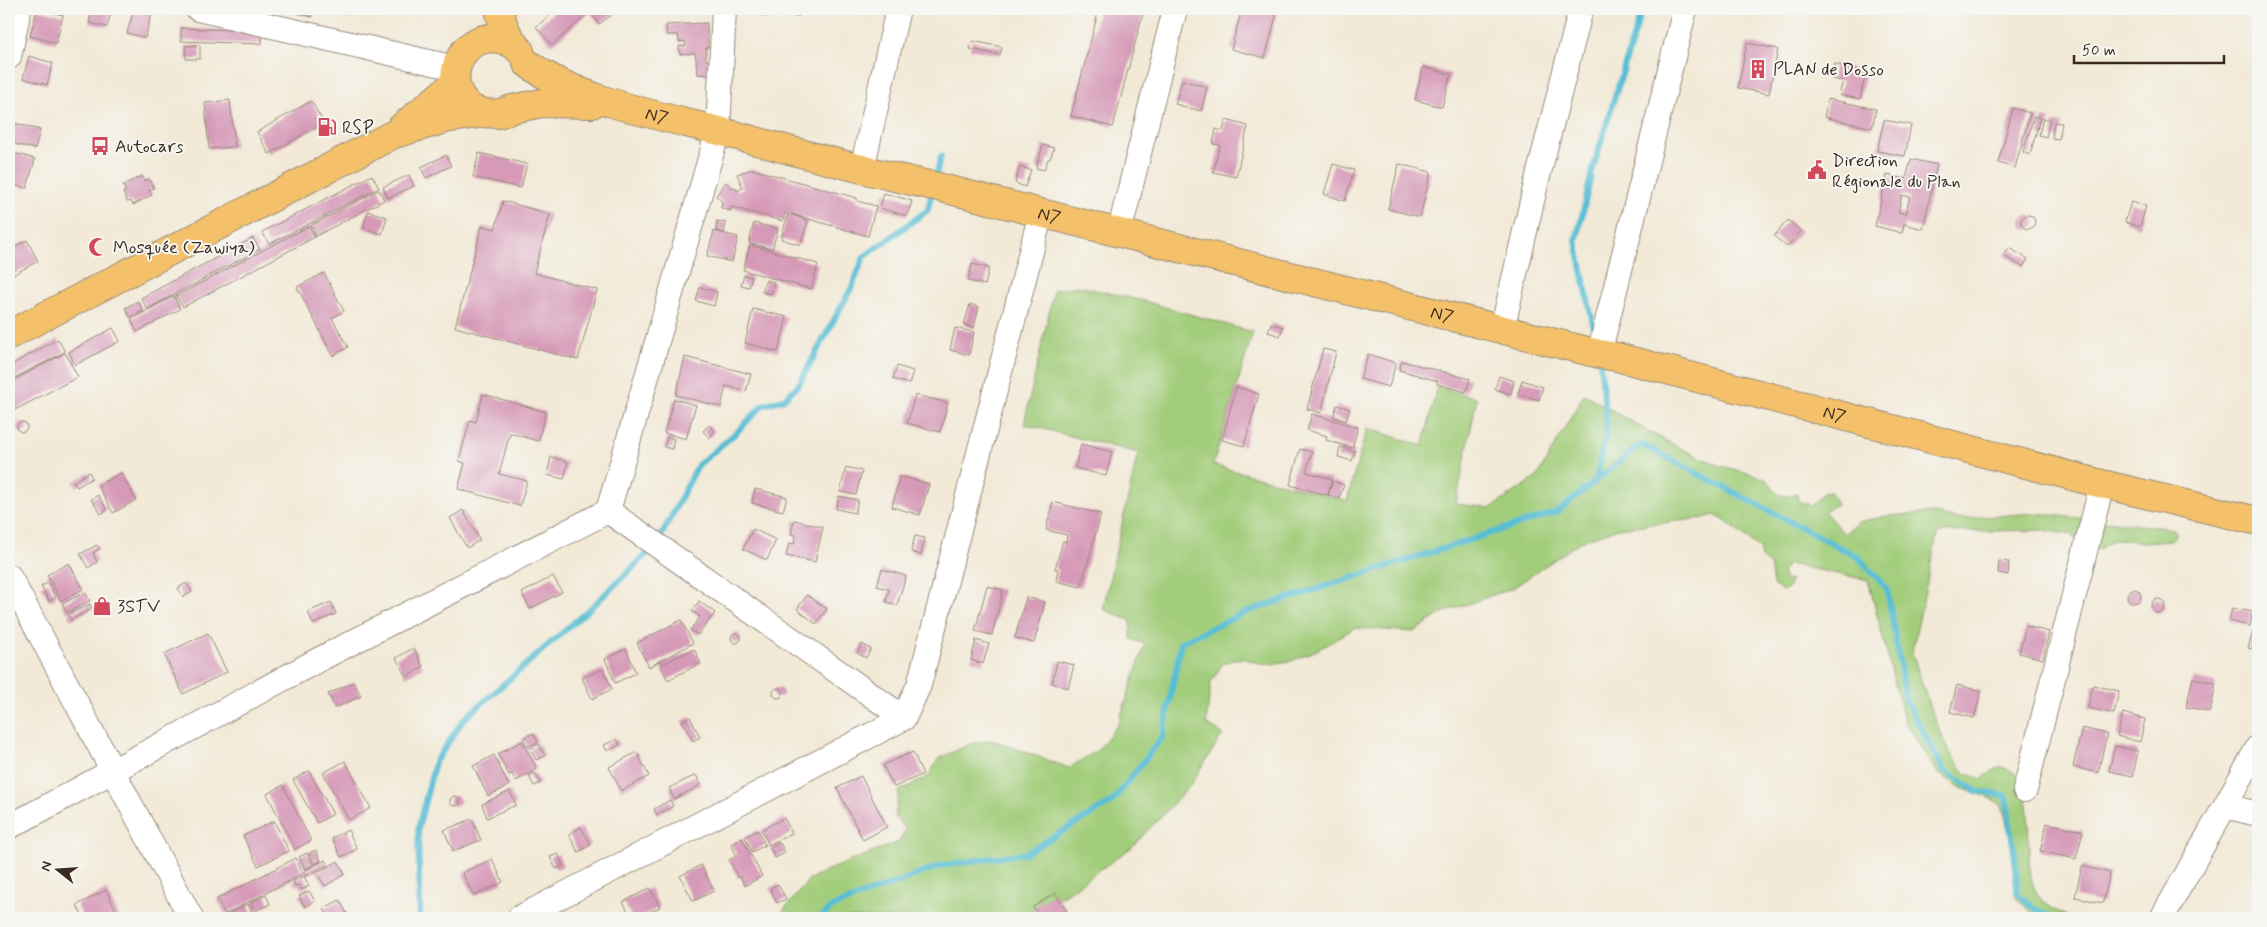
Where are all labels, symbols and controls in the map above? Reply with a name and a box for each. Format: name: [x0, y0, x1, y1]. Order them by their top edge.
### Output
scale bar: [2074, 32, 2224, 64]
text: 50 m: [2082, 41, 2116, 61]
building icon: PLAN de Dosso: [1747, 58, 1769, 80]
place label: PLAN de Dosso: [1773, 58, 1884, 82]
street label: N7: [643, 102, 671, 131]
fuel station icon: RSP: [316, 116, 338, 138]
place label: RSP: [342, 116, 374, 140]
bus stop icon: Autocars: [89, 135, 111, 157]
place label: Autocars: [115, 135, 184, 159]
place label: Direction Régionale du Plan: [1832, 149, 1960, 194]
public building icon: Direction Régionale du Plan: [1806, 159, 1828, 181]
street label: N7: [1035, 202, 1063, 231]
mosque icon: Mosquée (Zawiya): [87, 236, 109, 258]
place label: Mosquée (Zawiya): [113, 236, 255, 260]
street label: N7: [1428, 301, 1456, 330]
street label: N7: [1820, 400, 1849, 429]
shop icon: 3STV: [91, 595, 113, 617]
place label: 3STV: [117, 595, 161, 619]
north arrow: [32, 844, 82, 894]
text: N: [37, 859, 56, 874]

